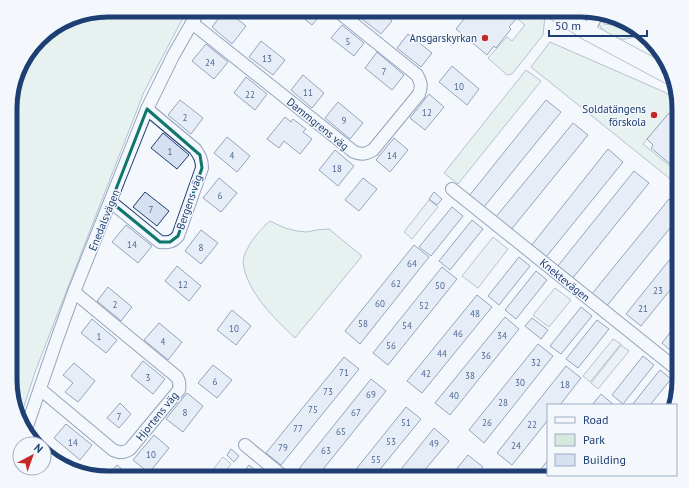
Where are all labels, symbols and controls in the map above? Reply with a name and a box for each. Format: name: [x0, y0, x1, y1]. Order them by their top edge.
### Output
scale bar: [549, 12, 647, 38]
text: 50 m: [555, 18, 581, 33]
place label: Ansgarskyrkan: [409, 31, 477, 45]
marker: Ansgarskyrkan: [480, 33, 490, 43]
house number: 5: [346, 36, 351, 47]
house number: 13: [262, 53, 272, 64]
house number: 24: [205, 57, 215, 68]
house number: 7: [382, 66, 387, 77]
house number: 10: [454, 81, 464, 92]
house number: 11: [303, 87, 313, 98]
house number: 22: [245, 89, 255, 100]
street label: Dammgrens väg: [284, 95, 352, 153]
place label: Soldatängens förskola: [582, 102, 646, 129]
house number: 12: [422, 107, 432, 118]
marker: Soldatängens förskola: [649, 110, 659, 120]
house number: 2: [183, 112, 188, 123]
house number: 9: [342, 115, 347, 126]
house number: 1: [168, 146, 173, 157]
house number: 4: [230, 150, 235, 161]
house number: 14: [387, 150, 397, 161]
house number: 18: [332, 163, 342, 174]
street label: Bergens väg: [173, 173, 205, 231]
street label: Enedalsvägen: [85, 187, 123, 253]
house number: 6: [218, 190, 223, 201]
house number: 7: [149, 204, 154, 215]
house number: 14: [127, 239, 137, 250]
house number: 8: [199, 242, 204, 253]
street label: Knektevägen: [537, 256, 593, 304]
house number: 64: [407, 258, 417, 269]
house number: 62: [391, 278, 401, 289]
house number: 12: [178, 279, 188, 290]
house number: 50: [435, 280, 445, 291]
house number: 23: [653, 285, 663, 296]
house number: 60: [375, 298, 385, 309]
house number: 2: [113, 299, 118, 310]
house number: 52: [419, 300, 429, 311]
house number: 21: [638, 303, 648, 314]
house number: 48: [470, 308, 480, 319]
house number: 58: [358, 318, 368, 329]
house number: 54: [402, 320, 412, 331]
house number: 10: [229, 323, 239, 334]
house number: 46: [453, 328, 463, 339]
house number: 34: [497, 330, 507, 341]
house number: 1: [97, 331, 102, 342]
house number: 4: [161, 336, 166, 347]
house number: 56: [386, 340, 396, 351]
house number: 44: [437, 348, 447, 359]
house number: 36: [481, 350, 491, 361]
house number: 32: [531, 357, 541, 368]
house number: 71: [339, 367, 349, 378]
house number: 42: [421, 368, 431, 379]
house number: 38: [465, 370, 475, 381]
house number: 3: [146, 372, 151, 383]
house number: 6: [213, 376, 218, 387]
house number: 30: [515, 377, 525, 388]
house number: 18: [560, 379, 570, 390]
house number: 73: [323, 386, 333, 397]
street label: Hjortens väg: [133, 388, 181, 444]
house number: 69: [366, 389, 376, 400]
house number: 40: [449, 390, 459, 401]
house number: 28: [498, 397, 508, 408]
house number: 75: [308, 404, 318, 415]
legend: [547, 404, 677, 476]
house number: 8: [183, 407, 188, 418]
house number: 67: [351, 407, 361, 418]
house number: 7: [117, 411, 122, 422]
text: Road: [583, 412, 608, 427]
house number: 51: [401, 417, 411, 428]
house number: 26: [482, 417, 492, 428]
house number: 22: [527, 419, 537, 430]
house number: 77: [293, 423, 303, 434]
house number: 65: [336, 426, 346, 437]
text: Park: [583, 432, 605, 447]
north arrow: [12, 436, 52, 476]
house number: 53: [386, 436, 396, 447]
house number: 14: [68, 437, 78, 448]
house number: 49: [429, 438, 439, 449]
house number: 24: [511, 440, 521, 451]
text: N: [31, 441, 46, 456]
house number: 79: [278, 442, 288, 453]
house number: 63: [321, 445, 331, 456]
house number: 10: [146, 449, 156, 460]
text: Building: [583, 452, 626, 467]
house number: 55: [371, 454, 381, 465]

